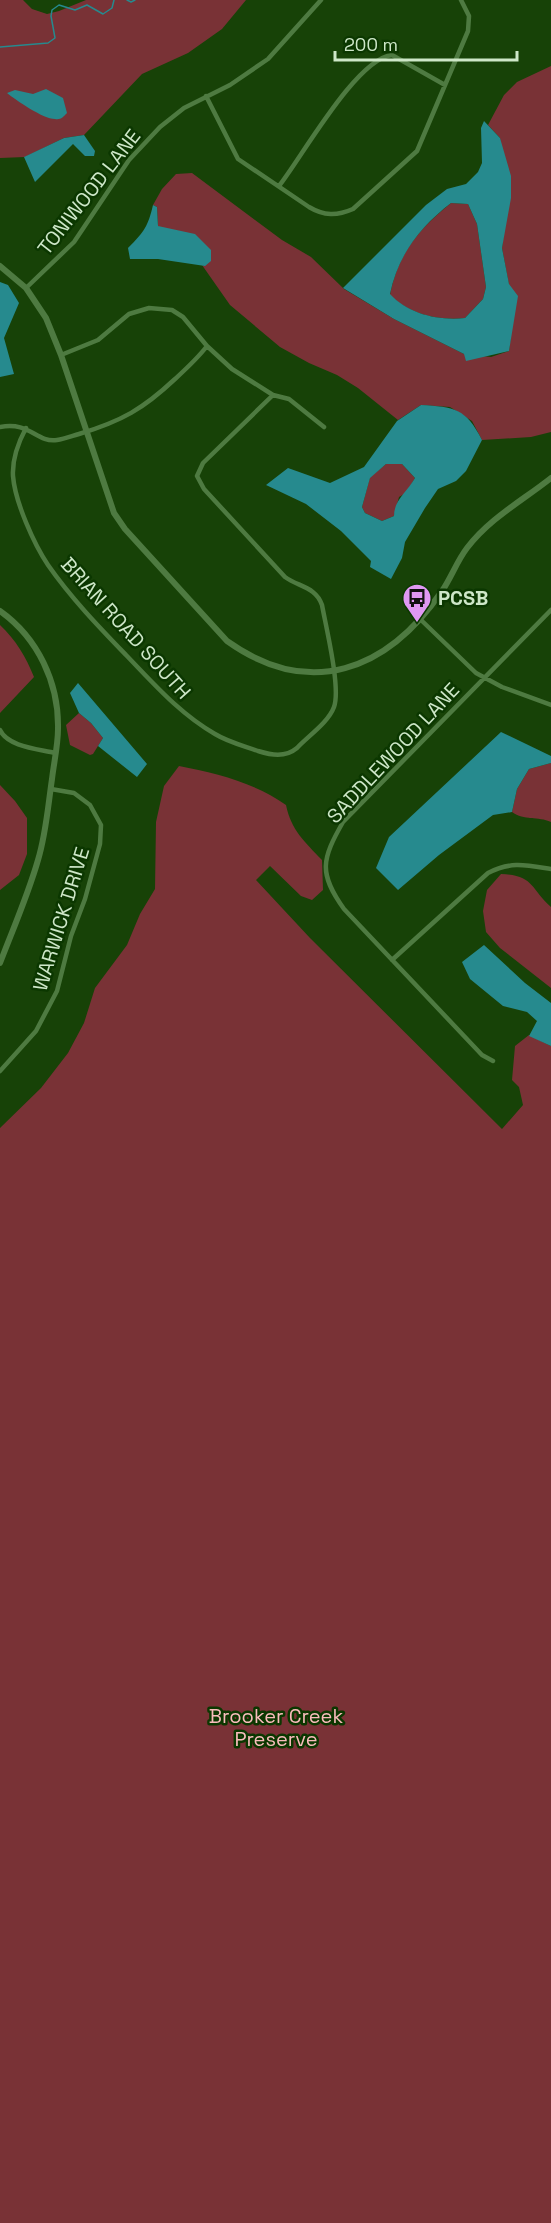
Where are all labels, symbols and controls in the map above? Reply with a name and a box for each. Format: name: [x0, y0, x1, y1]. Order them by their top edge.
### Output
scale bar: [335, 24, 516, 62]
text: 200 m: [344, 33, 398, 56]
street label: TONIWOOD LANE: [32, 124, 146, 260]
street label: BRIAN ROAD SOUTH: [55, 552, 197, 704]
bus stop icon: PCSB: [401, 582, 433, 624]
place label: PCSB: [438, 585, 488, 611]
street label: SADDLEWOOD LANE: [321, 677, 465, 829]
street label: WARWICK DRIVE: [27, 844, 95, 994]
park label: Brooker Creek Preserve: [209, 1703, 343, 1752]

